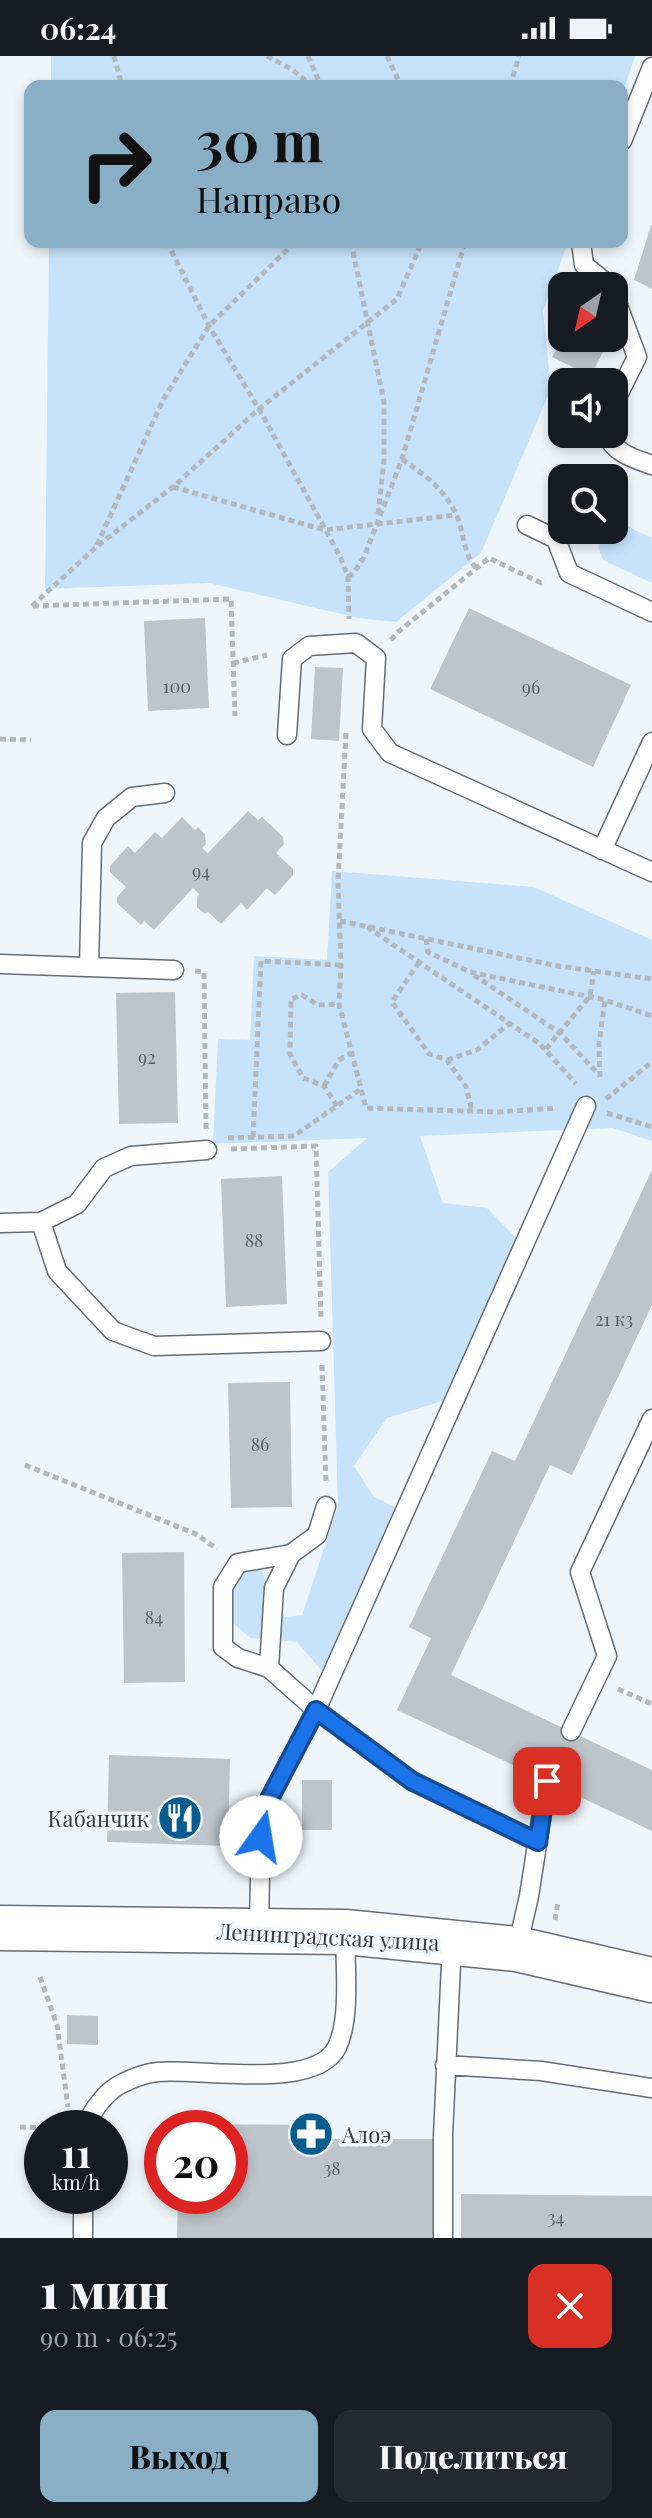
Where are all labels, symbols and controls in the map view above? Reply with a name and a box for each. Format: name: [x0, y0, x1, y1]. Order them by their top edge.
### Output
text: 06:24: [40, 8, 116, 48]
text: 30 m: [196, 102, 323, 177]
icon: right: [64, 112, 168, 216]
text: Направо: [196, 174, 341, 222]
north arrow: [548, 272, 628, 352]
map controls: [548, 272, 628, 544]
button: sound: [548, 368, 628, 448]
button: search: [548, 464, 628, 544]
house number: 100: [163, 674, 191, 698]
house number: 96: [522, 675, 540, 699]
house number: 94: [192, 859, 210, 883]
house number: 92: [138, 1045, 156, 1069]
house number: 88: [245, 1228, 263, 1252]
house number: 21 к3: [595, 1307, 633, 1331]
house number: 86: [251, 1432, 269, 1456]
house number: 84: [145, 1605, 163, 1629]
pin: [513, 1747, 581, 1815]
icon: arrive: [525, 1759, 569, 1803]
restaurant icon: Кабанчик: [156, 1794, 204, 1842]
position arrow: [219, 1795, 303, 1879]
place label: Кабанчик: [48, 1803, 149, 1833]
street label: Ленинградская улица: [215, 1915, 440, 1957]
speed limit sign: 20: [144, 2110, 248, 2214]
pharmacy icon: Алоэ: [287, 2110, 335, 2158]
place label: Алоэ: [341, 2119, 391, 2149]
text: 11: [61, 2125, 91, 2178]
house number: 38: [323, 2156, 341, 2180]
text: km/h: [52, 2168, 100, 2195]
house number: 34: [547, 2205, 565, 2229]
text: 1 мин: [40, 2257, 169, 2321]
button: close: [528, 2264, 612, 2348]
text: 90 m · 06:25: [40, 2319, 177, 2354]
button: Выход: [40, 2410, 318, 2502]
button: Поделиться: [334, 2410, 612, 2502]

